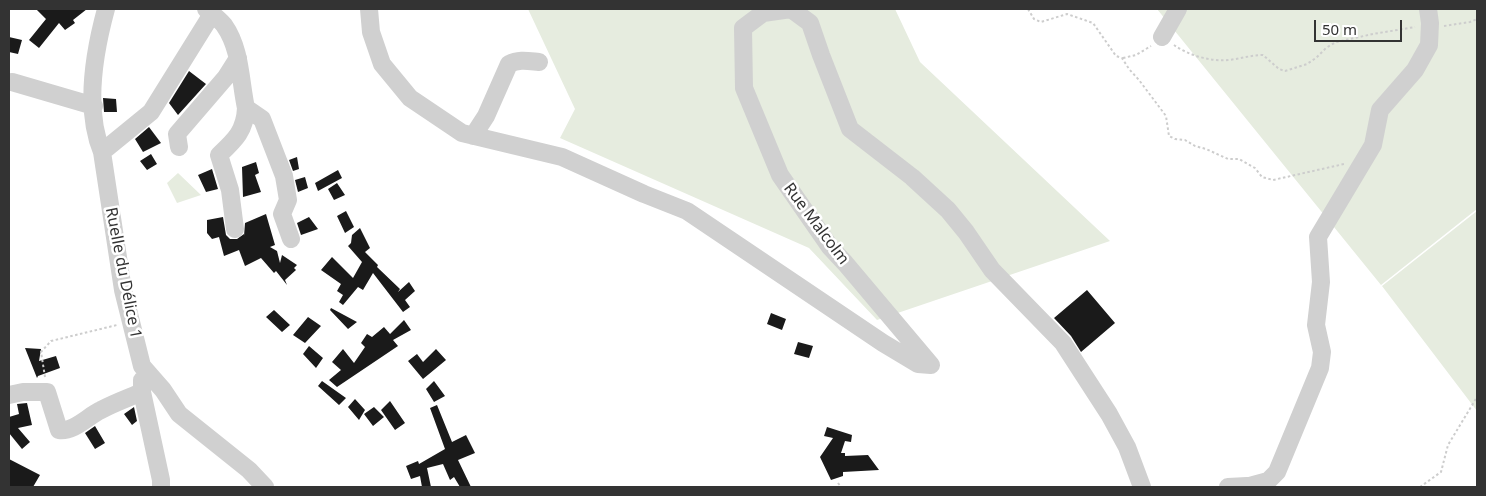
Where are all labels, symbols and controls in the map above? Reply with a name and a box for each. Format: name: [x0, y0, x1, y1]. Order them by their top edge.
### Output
scale bar: [1316, 10, 1404, 42]
text: 50 m: [1322, 19, 1357, 39]
street label: Rue Malcolm: [779, 179, 853, 269]
street label: Ruelle du Délice 1: [101, 206, 145, 340]

